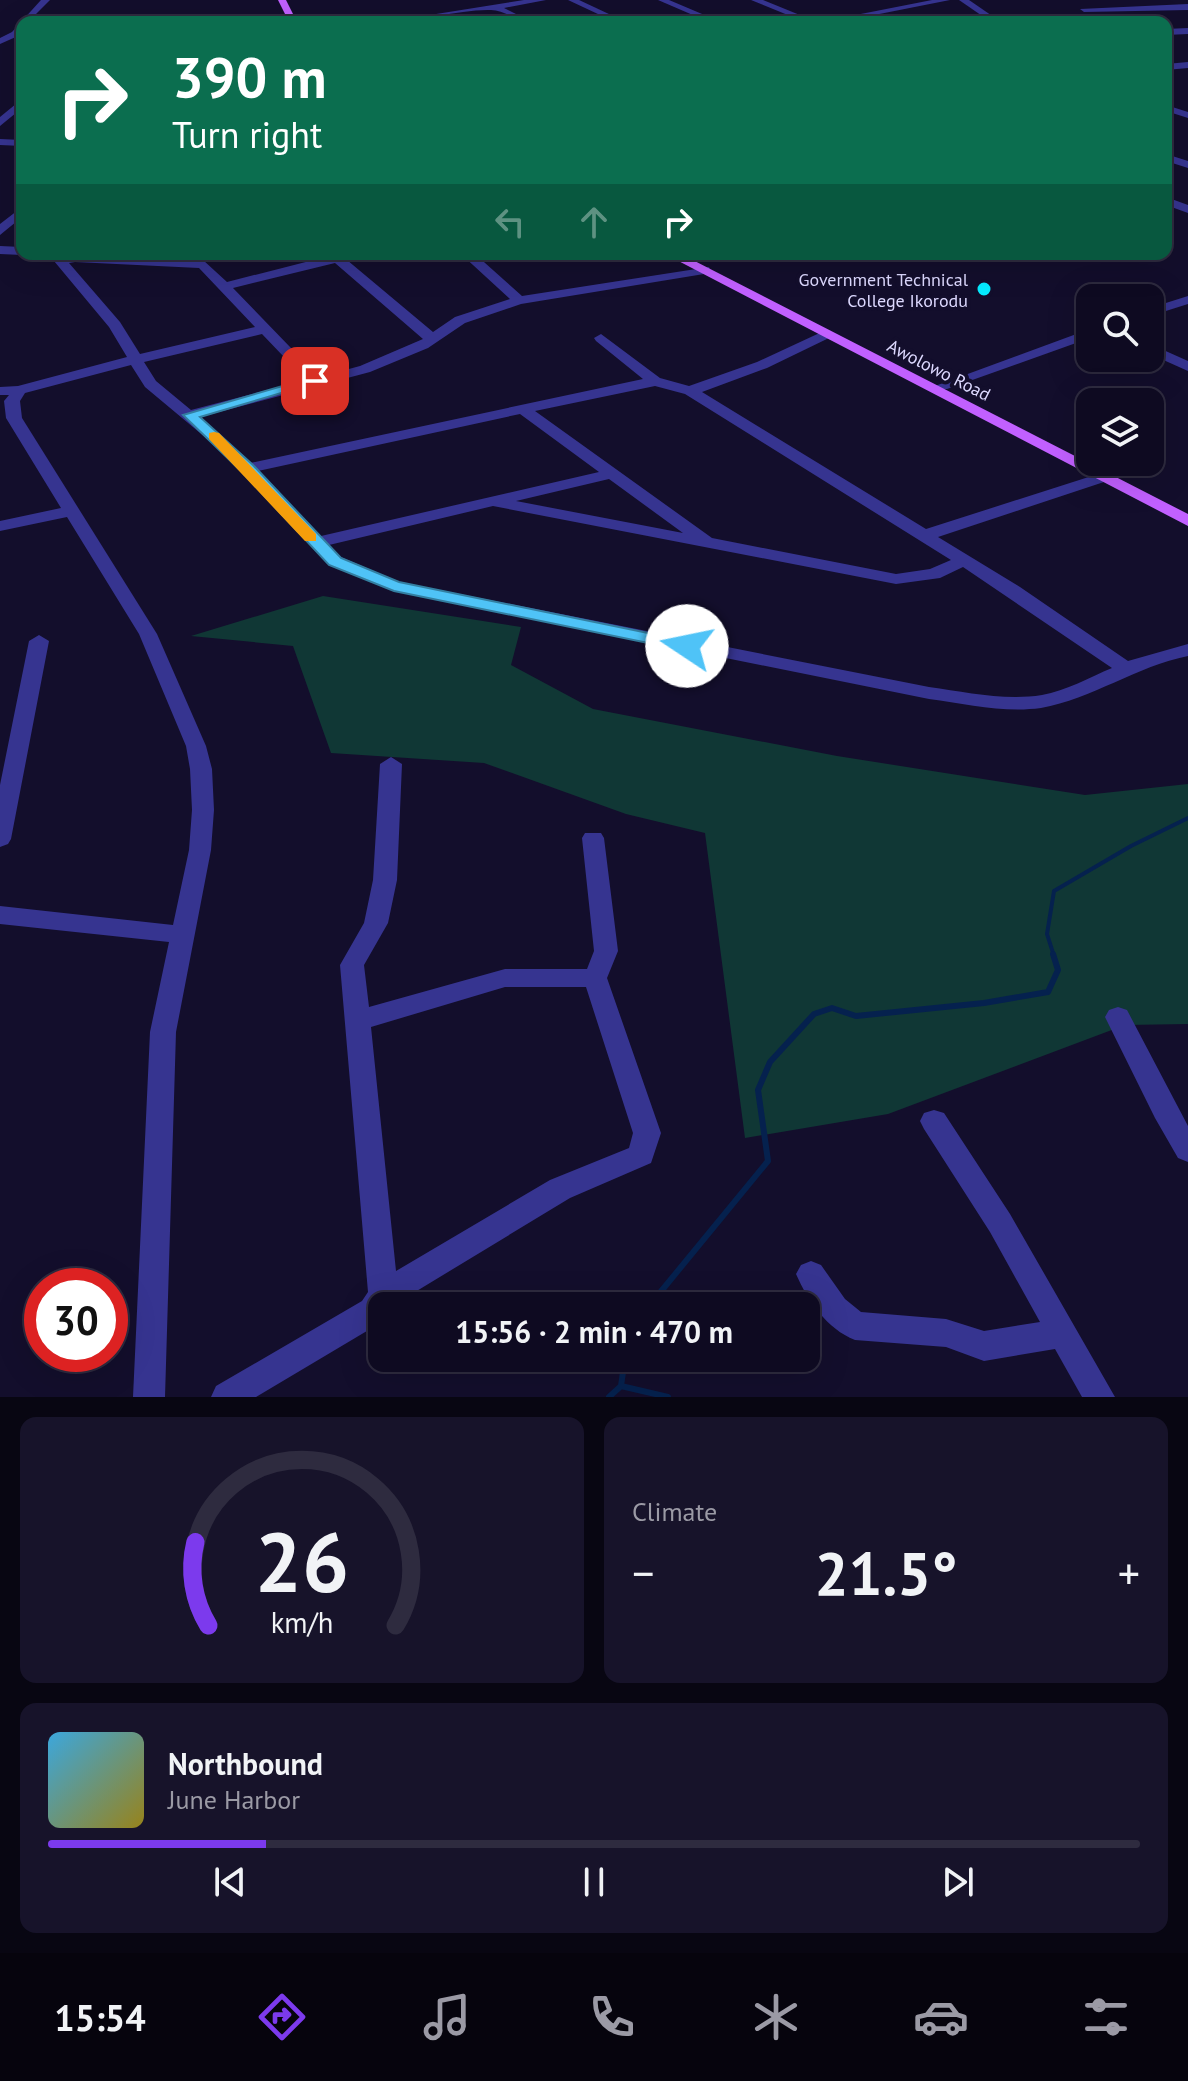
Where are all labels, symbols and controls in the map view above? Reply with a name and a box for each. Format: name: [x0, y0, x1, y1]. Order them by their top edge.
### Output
text: 390 m: [172, 41, 327, 113]
icon: right: [40, 48, 144, 152]
text: Turn right: [172, 111, 322, 158]
icon: left: [488, 200, 532, 244]
icon: ahead: [572, 200, 616, 244]
icon: right: [656, 200, 700, 244]
place label: Government Technical College Ikorodu: [798, 268, 969, 312]
marker: Government Technical College Ikorodu: [975, 280, 993, 298]
map controls: [1076, 284, 1164, 476]
button: search: [1076, 284, 1164, 372]
street label: Awolowo Road: [883, 334, 995, 406]
pin: [281, 347, 349, 415]
icon: arrive: [293, 359, 337, 403]
button: layers: [1076, 388, 1164, 476]
position arrow: [645, 604, 729, 688]
speed limit sign: 30: [24, 1268, 128, 1372]
text: 15:56 · 2 min · 470 m: [455, 1312, 733, 1351]
text: Climate: [632, 1495, 717, 1528]
text: 26: [255, 1507, 349, 1615]
text: 21.5°: [814, 1534, 958, 1612]
text: −: [632, 1544, 654, 1601]
text: +: [1118, 1544, 1140, 1601]
text: km/h: [271, 1604, 333, 1641]
text: Northbound: [168, 1744, 323, 1783]
text: June Harbor: [168, 1783, 300, 1816]
icon: previous: [208, 1860, 252, 1904]
icon: pause: [572, 1860, 616, 1904]
icon: next: [936, 1860, 980, 1904]
icon: directions: [254, 1989, 310, 2045]
icon: music: [419, 1989, 475, 2045]
icon: phone: [584, 1989, 640, 2045]
icon: climate: [748, 1989, 804, 2045]
icon: car: [913, 1989, 969, 2045]
icon: filters: [1078, 1989, 1134, 2045]
text: 15:54: [54, 1994, 146, 2041]

